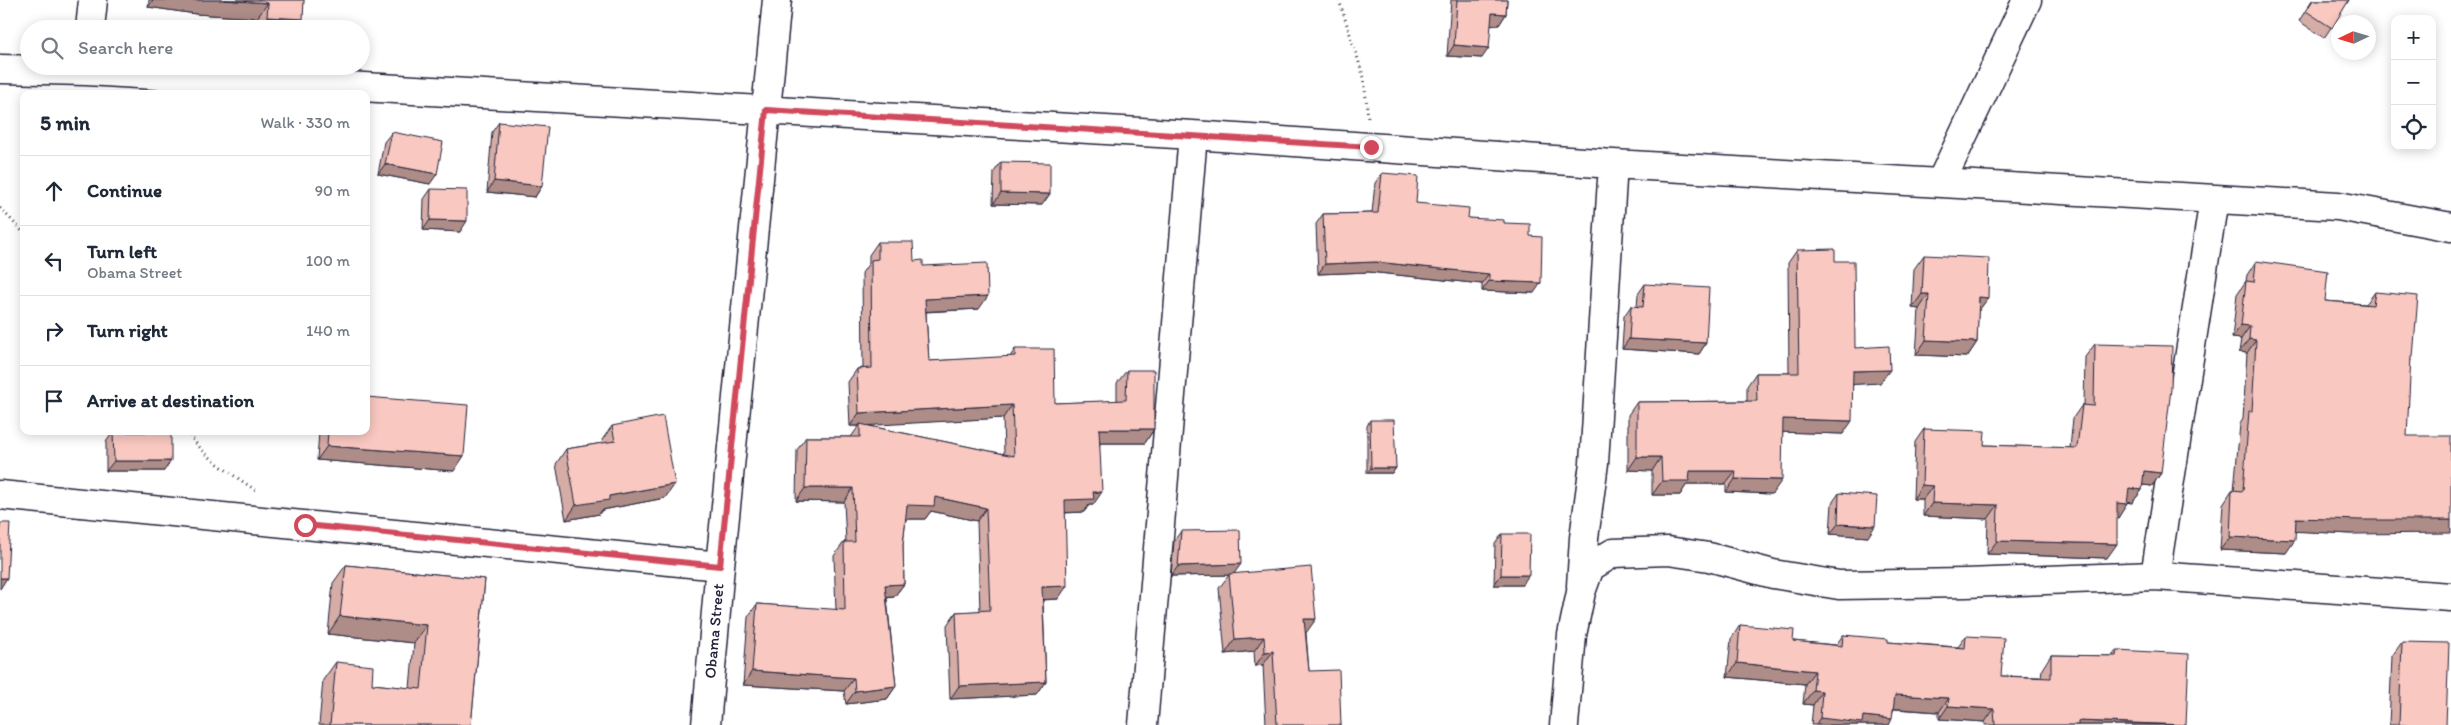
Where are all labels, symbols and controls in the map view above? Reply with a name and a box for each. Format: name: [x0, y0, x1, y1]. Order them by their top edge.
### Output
north arrow: [2331, 15, 2376, 60]
map controls: [2391, 15, 2436, 150]
button: +: [2391, 15, 2436, 60]
search box: [20, 20, 370, 75]
icon: search: [38, 34, 66, 62]
text: Search here: [78, 36, 173, 59]
button: −: [2391, 60, 2436, 105]
button: locate: [2391, 105, 2436, 150]
text: 5 min: [40, 110, 90, 135]
text: Walk · 330 m: [260, 113, 350, 132]
route end: [1360, 136, 1383, 159]
icon: ahead: [40, 177, 68, 205]
text: Continue: [87, 179, 162, 202]
text: 90 m: [315, 181, 350, 200]
text: Turn left: [87, 240, 157, 263]
icon: left: [40, 247, 68, 275]
text: 100 m: [306, 251, 350, 270]
text: Obama Street: [87, 263, 182, 282]
icon: right: [40, 317, 68, 345]
text: Turn right: [87, 319, 168, 342]
text: 140 m: [306, 321, 350, 340]
icon: arrive: [40, 387, 68, 415]
text: Arrive at destination: [87, 389, 254, 412]
route start: [294, 514, 317, 537]
street label: Obama Street: [700, 583, 728, 679]

